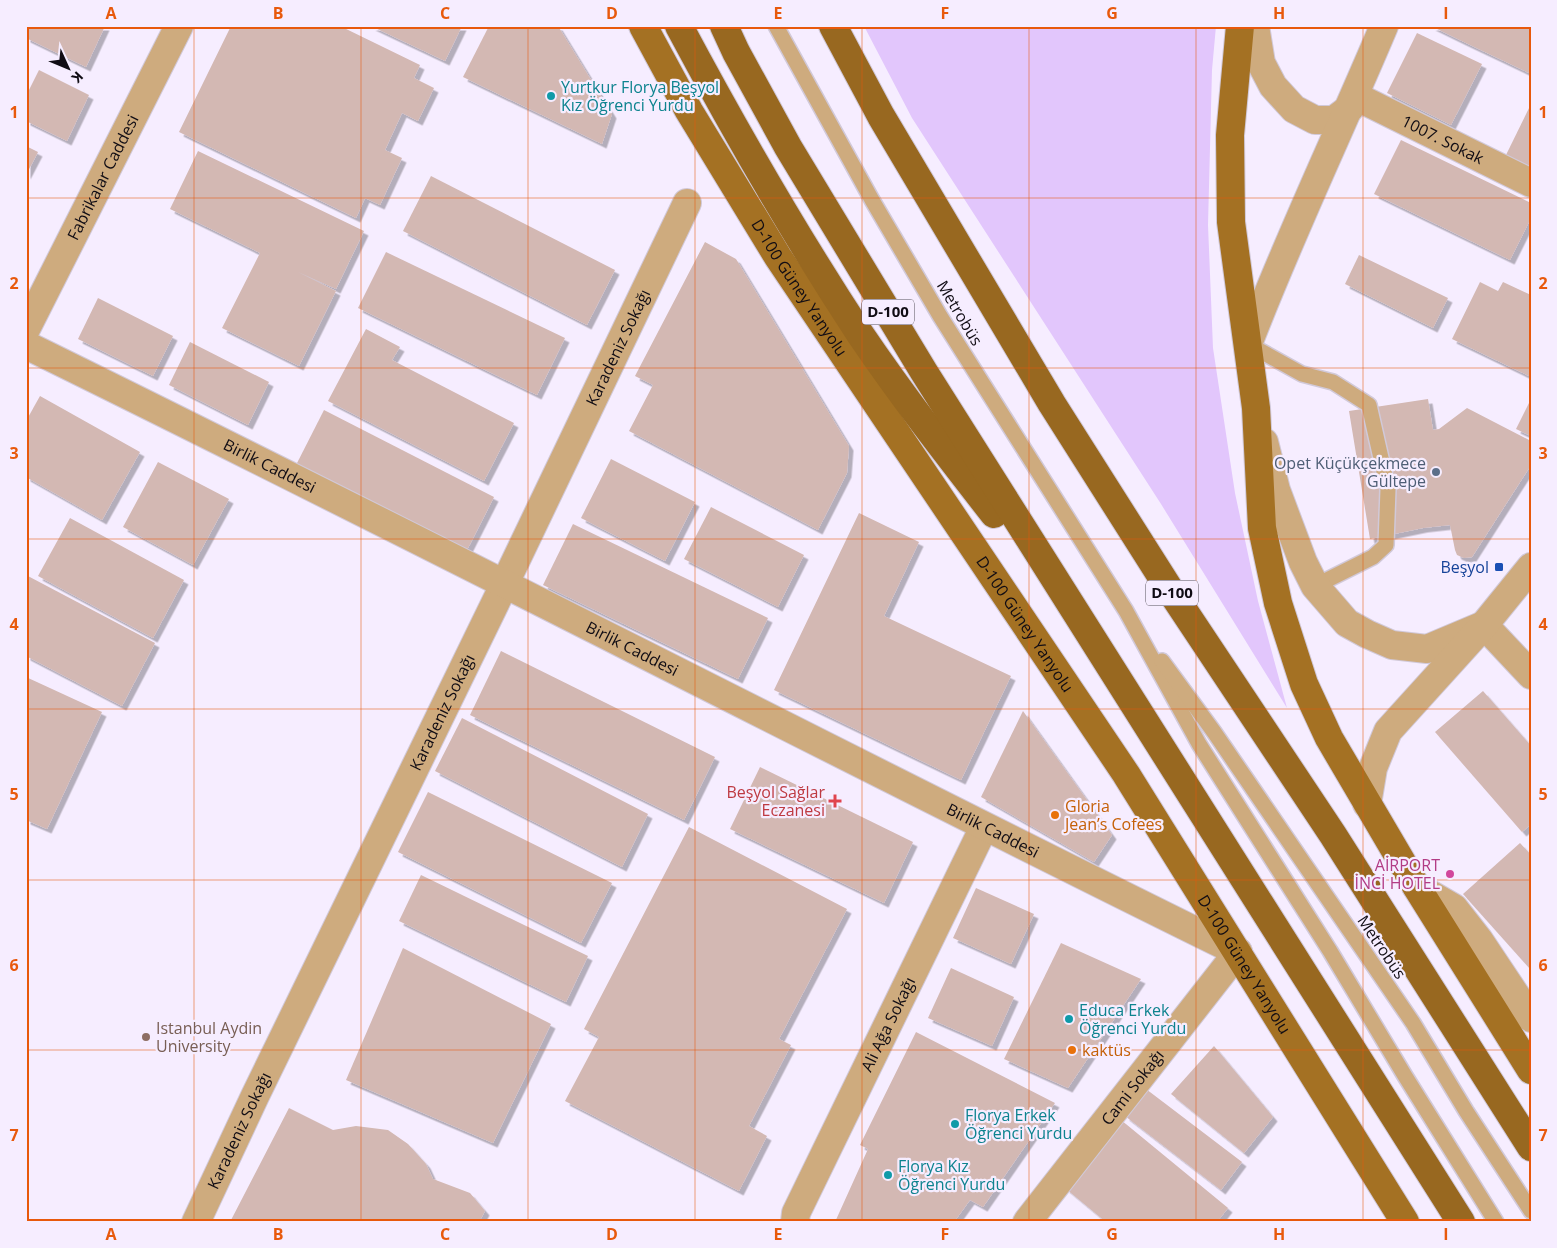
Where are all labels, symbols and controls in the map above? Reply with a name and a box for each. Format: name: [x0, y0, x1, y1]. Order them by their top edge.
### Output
text: A: [105, 2, 117, 24]
text: B: [273, 2, 283, 24]
text: C: [440, 2, 450, 24]
text: D: [606, 2, 618, 24]
text: E: [774, 2, 783, 24]
text: F: [941, 2, 949, 24]
text: G: [1106, 2, 1118, 24]
text: H: [1273, 2, 1285, 24]
text: I: [1443, 2, 1449, 24]
north arrow: [42, 42, 92, 92]
text: K: [67, 67, 88, 88]
place label: Yurtkur Florya Beşyol Kız Öğrenci Yurdu: [561, 76, 719, 116]
marker: Yurtkur Florya Beşyol Kız Öğrenci Yurdu: [545, 90, 557, 102]
text: 1: [9, 101, 19, 123]
text: 1: [1538, 101, 1548, 123]
street label: 1007. Sokak: [1398, 110, 1488, 169]
street label: Fabrikalar Caddesi: [62, 111, 143, 244]
street label: D-100 Güney Yanyolu: [746, 215, 853, 360]
text: 2: [9, 272, 19, 294]
text: 2: [1538, 272, 1548, 294]
street label: Metrobüs: [932, 276, 988, 350]
street label: Karadeniz Sokağı: [581, 285, 655, 409]
road number: D-100: [862, 300, 914, 324]
street label: Birlik Caddesi: [220, 433, 320, 498]
text: 3: [9, 442, 19, 464]
text: 3: [1538, 442, 1548, 464]
place label: Opet Küçükçekmece Gültepe: [1274, 452, 1426, 492]
marker: Opet Küçükçekmece Gültepe: [1430, 466, 1442, 478]
street label: D-100 Güney Yanyolu: [971, 551, 1079, 696]
place label: Beşyol: [1440, 556, 1489, 578]
marker: Beşyol: [1493, 561, 1505, 573]
road number: D-100: [1146, 580, 1198, 606]
text: 4: [9, 613, 19, 635]
text: 4: [1538, 613, 1548, 635]
street label: Birlik Caddesi: [582, 616, 682, 681]
street label: Karadeniz Sokağı: [404, 650, 480, 774]
place label: Beşyol Sağlar Eczanesi: [726, 781, 825, 821]
text: 5: [9, 783, 19, 805]
text: 5: [1538, 783, 1548, 805]
marker: Beşyol Sağlar Eczanesi: [829, 795, 841, 807]
place label: Gloria Jean’s Cofees: [1063, 795, 1162, 835]
street label: Birlik Caddesi: [943, 798, 1043, 863]
marker: Gloria Jean’s Cofees: [1049, 809, 1061, 821]
place label: AİRPORT İNCİ HOTEL: [1354, 854, 1440, 894]
marker: AİRPORT İNCİ HOTEL: [1444, 868, 1456, 880]
street label: D-100 Güney Yanyolu: [1193, 891, 1296, 1038]
street label: Metrobüs: [1353, 911, 1411, 983]
text: 6: [9, 954, 19, 976]
text: 6: [1538, 954, 1548, 976]
street label: Ali Ağa Sokağı: [856, 973, 920, 1075]
place label: Educa Erkek Öğrenci Yurdu: [1079, 999, 1186, 1039]
marker: Educa Erkek Öğrenci Yurdu: [1063, 1013, 1075, 1025]
place label: Istanbul Aydin University: [156, 1017, 262, 1057]
marker: Istanbul Aydin University: [140, 1031, 152, 1043]
place label: kaktüs: [1082, 1039, 1131, 1061]
marker: kaktüs: [1066, 1044, 1078, 1056]
street label: Cami Sokağı: [1096, 1045, 1169, 1130]
street label: Karadeniz Sokağı: [202, 1068, 276, 1193]
place label: Florya Erkek Öğrenci Yurdu: [965, 1104, 1072, 1144]
marker: Florya Erkek Öğrenci Yurdu: [949, 1118, 961, 1130]
text: 7: [9, 1124, 19, 1146]
text: 7: [1538, 1124, 1548, 1146]
place label: Florya Kız Öğrenci Yurdu: [898, 1155, 1005, 1195]
marker: Florya Kız Öğrenci Yurdu: [882, 1169, 894, 1181]
text: A: [105, 1223, 117, 1245]
text: B: [273, 1223, 283, 1245]
text: C: [440, 1223, 450, 1245]
text: D: [606, 1223, 618, 1245]
text: E: [774, 1223, 783, 1245]
text: F: [941, 1223, 949, 1245]
text: G: [1106, 1223, 1118, 1245]
text: H: [1273, 1223, 1285, 1245]
text: I: [1443, 1223, 1449, 1245]

